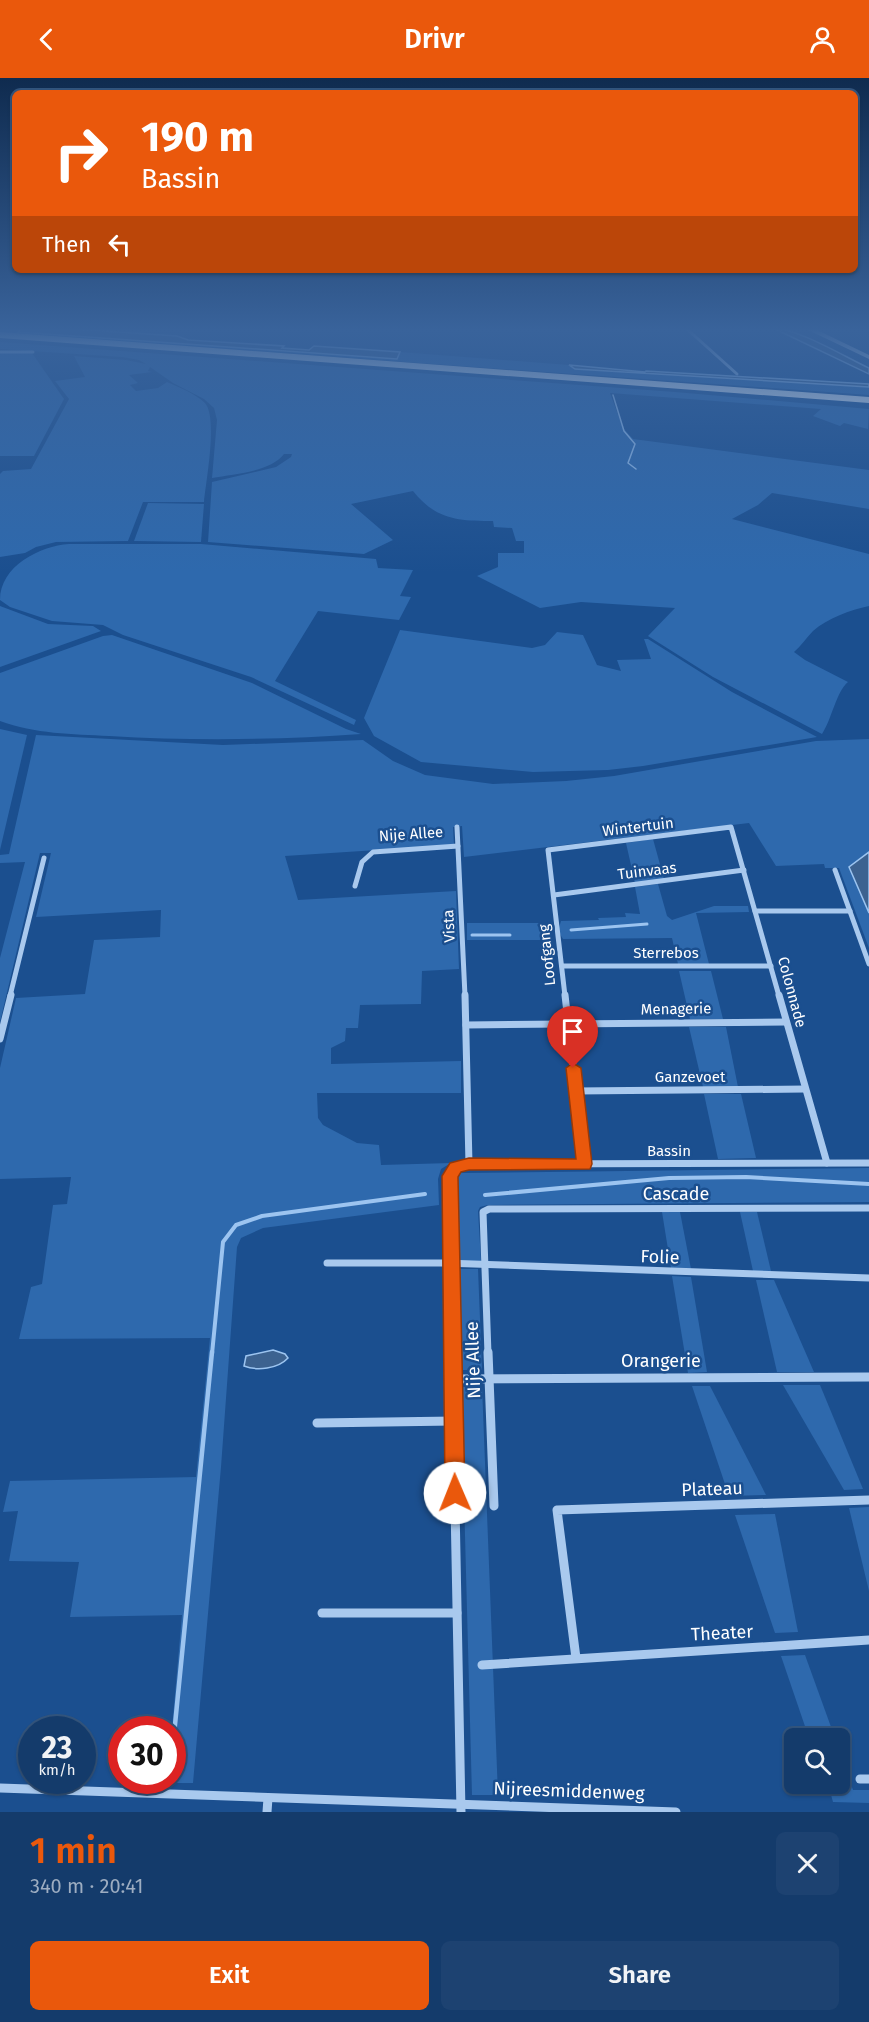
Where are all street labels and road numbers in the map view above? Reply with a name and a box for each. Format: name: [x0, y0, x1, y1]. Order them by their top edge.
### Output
street label: Wintertuin: [601, 814, 675, 840]
street label: Nije Allee: [378, 823, 444, 845]
street label: Tuinvaas: [617, 858, 677, 884]
street label: Vista: [439, 909, 459, 943]
street label: Loofgang: [535, 923, 559, 987]
street label: Sterrebos: [633, 944, 699, 962]
street label: Colonnade: [774, 954, 810, 1030]
street label: Menagerie: [641, 999, 711, 1019]
street label: Ganzevoet: [655, 1068, 726, 1086]
street label: Bassin: [647, 1142, 691, 1160]
street label: Cascade: [643, 1183, 709, 1205]
street label: Folie: [640, 1245, 680, 1269]
street label: Nije Allee: [461, 1321, 485, 1399]
street label: Orangerie: [621, 1350, 701, 1372]
street label: Plateau: [681, 1477, 743, 1501]
street label: Theater: [690, 1620, 754, 1646]
street label: Nijreesmiddenweg: [493, 1777, 646, 1805]

